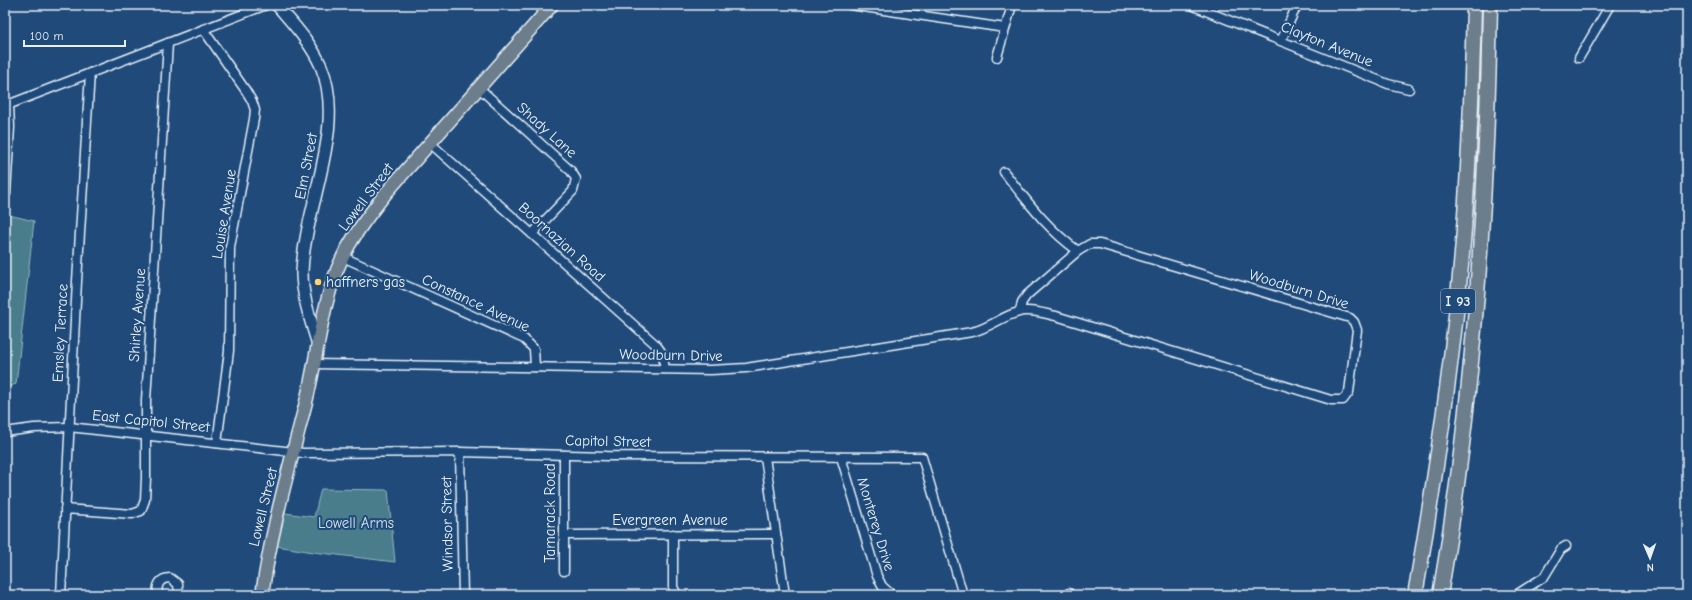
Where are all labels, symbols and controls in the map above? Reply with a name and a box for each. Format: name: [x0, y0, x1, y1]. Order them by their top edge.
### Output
street label: Clayton Avenue: [1278, 17, 1376, 71]
scale bar: [24, 22, 125, 48]
text: 100 m: [30, 29, 63, 43]
street label: Shady Lane: [513, 98, 581, 162]
street label: Elm Street: [291, 131, 321, 201]
street label: Lowell Street: [335, 159, 398, 235]
street label: Louise Avenue: [208, 167, 240, 260]
street label: Boornazian Road: [515, 198, 609, 286]
street label: Woodburn Drive: [1247, 265, 1352, 313]
street label: Shirley Avenue: [125, 267, 149, 362]
street label: Constance Avenue: [419, 270, 533, 336]
place label: haffners gas: [326, 273, 405, 291]
marker: haffners gas: [313, 277, 323, 287]
street label: Emsley Terrace: [48, 283, 72, 383]
road number: I 93: [1441, 289, 1475, 313]
street label: Woodburn Drive: [619, 345, 723, 365]
street label: East Capitol Street: [91, 406, 211, 436]
street label: Capitol Street: [565, 431, 652, 451]
street label: Tamarack Road: [541, 463, 559, 563]
street label: Lowell Street: [245, 465, 282, 548]
street label: Windsor Street: [437, 475, 457, 572]
street label: Monterey Drive: [853, 475, 899, 574]
street label: Evergreen Avenue: [612, 511, 728, 529]
park label: Lowell Arms: [318, 514, 394, 532]
north arrow: [1630, 538, 1670, 578]
text: N: [1647, 561, 1654, 574]

